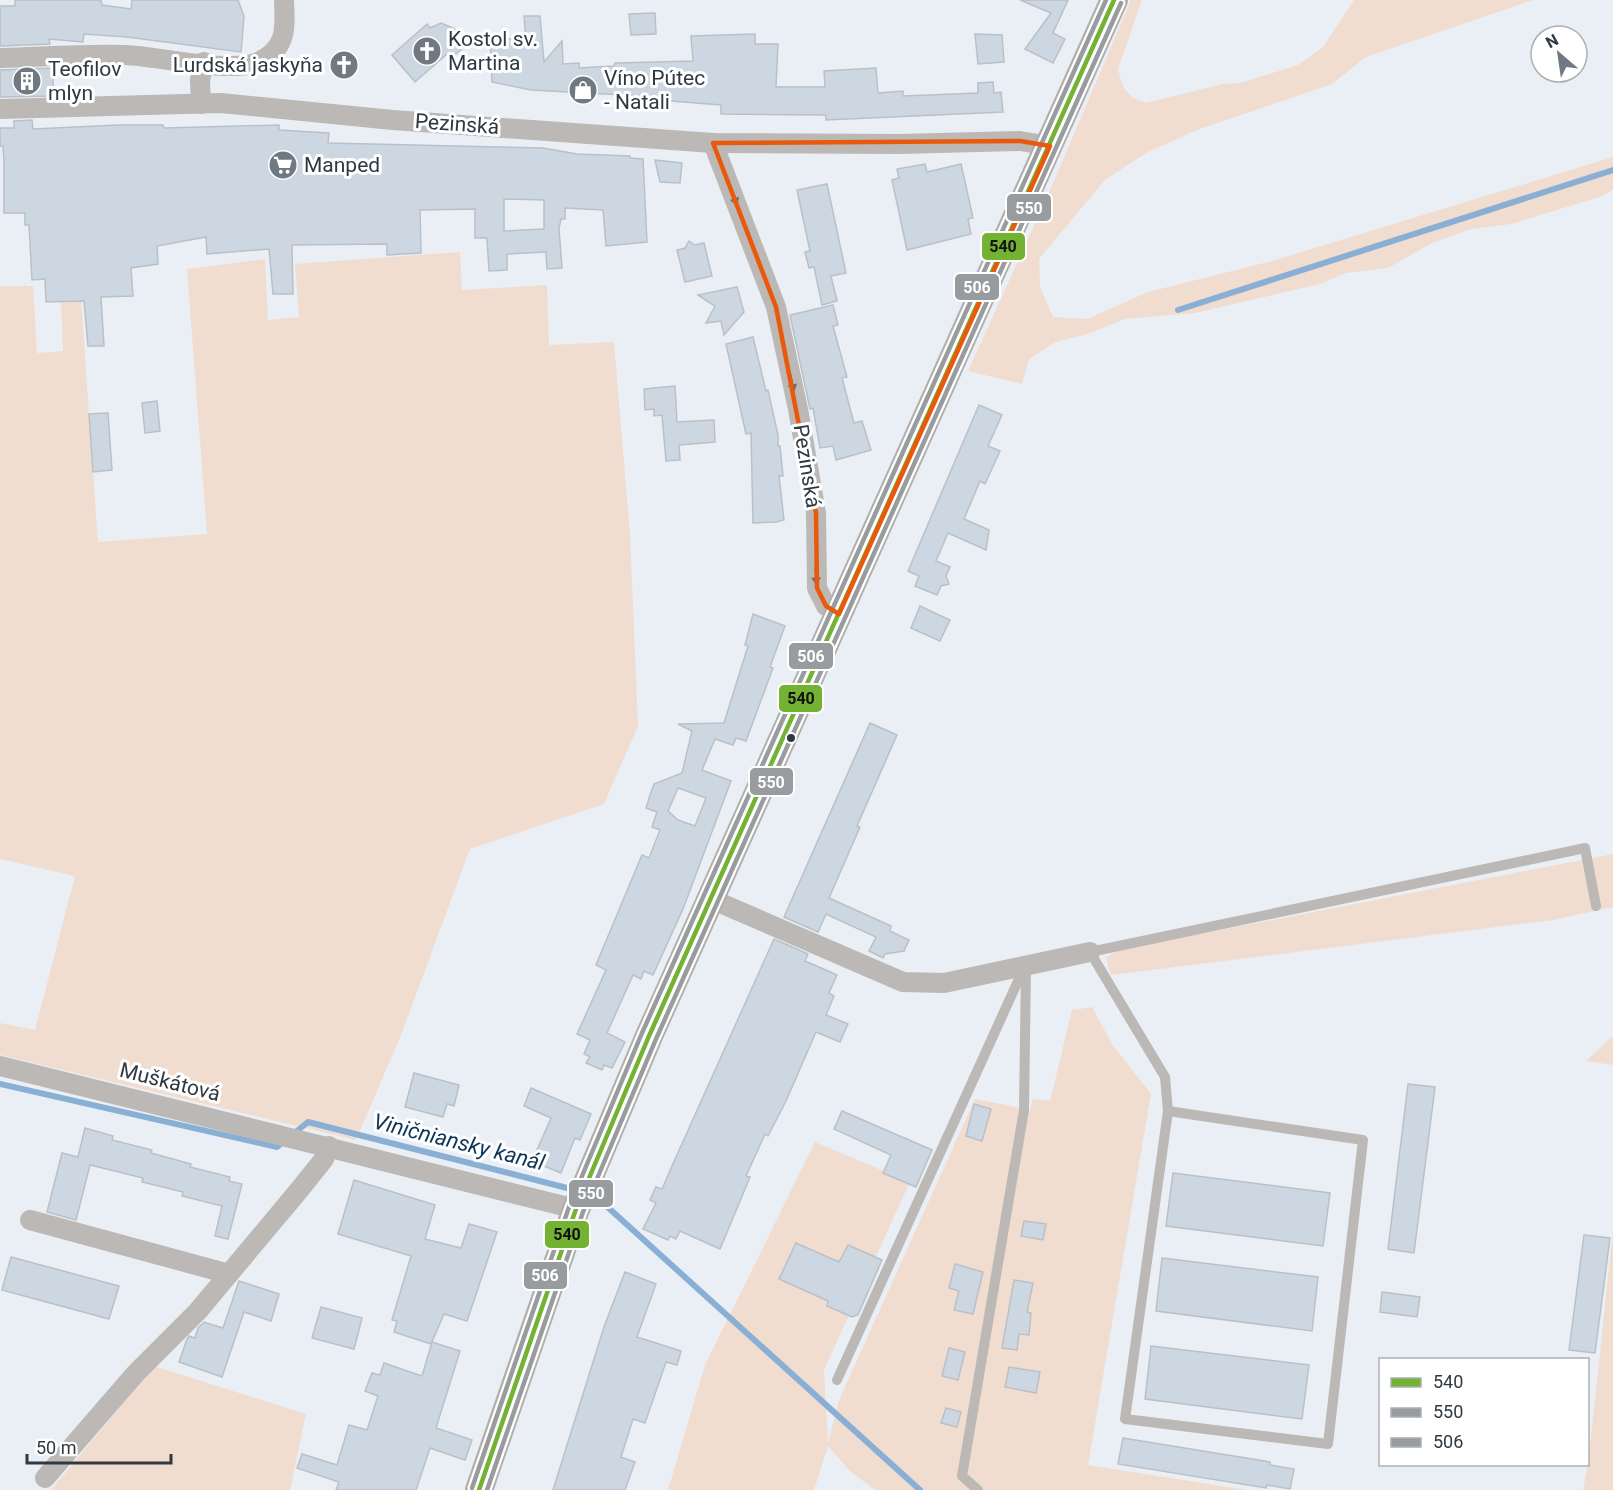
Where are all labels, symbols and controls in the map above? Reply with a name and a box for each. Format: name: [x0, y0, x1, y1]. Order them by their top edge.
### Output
north arrow: [1529, 24, 1589, 84]
place label: Kostol sv. Martina: [448, 27, 538, 75]
text: N: [1542, 30, 1562, 52]
church icon: Kostol sv. Martina: [411, 35, 443, 67]
church icon: Lurdská jaskyňa: [328, 49, 360, 81]
place label: Lurdská jaskyňa: [173, 53, 323, 77]
place label: Teofilov mlyn: [48, 57, 121, 105]
building icon: Teofilov mlyn: [11, 65, 43, 97]
place label: Víno Pútec - Natali: [604, 66, 705, 114]
shop icon: Víno Pútec - Natali: [567, 74, 599, 106]
street label: Pezinská: [414, 109, 500, 139]
supermarket icon: Manped: [267, 149, 299, 181]
place label: Manped: [304, 153, 380, 177]
one-way arrow: [729, 189, 739, 207]
line badge: 550: [1006, 193, 1052, 222]
text: 550: [1015, 199, 1043, 218]
line badge: 540: [981, 232, 1026, 261]
text: 540: [989, 237, 1017, 256]
line badge: 506: [954, 273, 1000, 301]
text: 506: [963, 278, 991, 297]
one-way arrow: [788, 374, 798, 392]
street label: Pezinská: [789, 423, 825, 509]
one-way arrow: [811, 566, 821, 585]
line badge: 506: [788, 642, 834, 670]
text: 506: [797, 647, 825, 666]
line badge: 540: [778, 684, 823, 713]
text: 540: [787, 689, 815, 708]
unlabelled marker: [785, 732, 797, 744]
line badge: 550: [749, 767, 794, 796]
text: 550: [757, 773, 785, 792]
street label: Muškátová: [117, 1058, 223, 1106]
water label: Viničniansky kanál: [371, 1109, 548, 1176]
line badge: 550: [568, 1179, 614, 1208]
text: 550: [577, 1184, 605, 1203]
line badge: 540: [544, 1220, 590, 1249]
text: 540: [553, 1225, 581, 1244]
line badge: 506: [523, 1261, 568, 1290]
text: 506: [531, 1266, 559, 1285]
legend: [1379, 1358, 1589, 1466]
text: 540: [1433, 1371, 1463, 1392]
text: 550: [1433, 1401, 1463, 1422]
scale bar: [27, 1427, 171, 1465]
text: 506: [1433, 1431, 1463, 1452]
text: 50 m: [36, 1437, 76, 1458]

